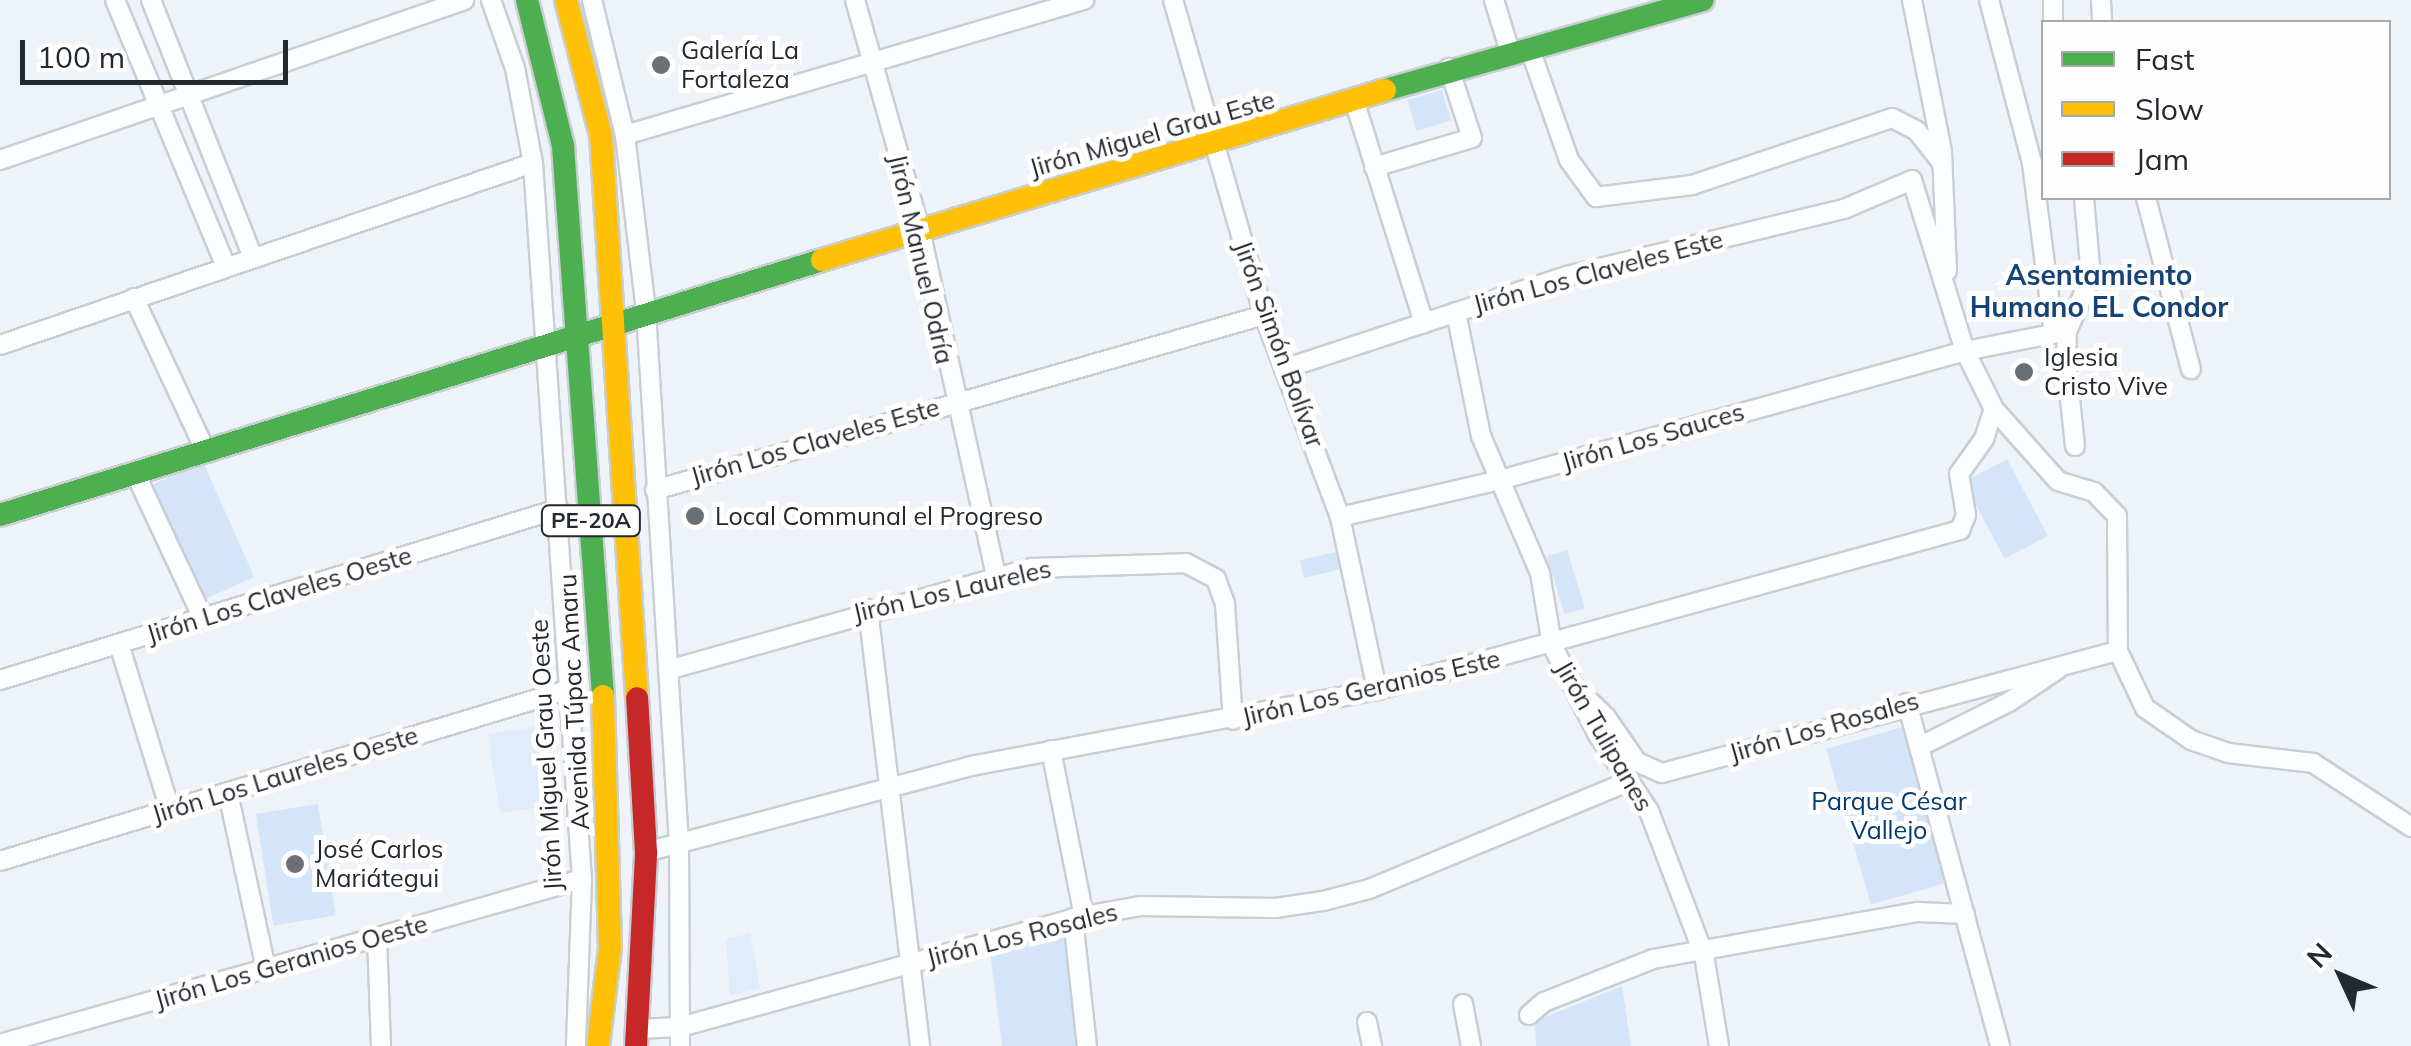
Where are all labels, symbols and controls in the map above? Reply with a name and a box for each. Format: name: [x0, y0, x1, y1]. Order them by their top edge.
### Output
scale bar: [25, 20, 292, 82]
legend: [2041, 20, 2391, 200]
place label: Galería La Fortaleza: [681, 36, 799, 95]
text: 100 m: [37, 38, 125, 76]
text: Fast: [2135, 40, 2195, 78]
marker: Galería La Fortaleza: [650, 54, 672, 76]
street label: Jirón Miguel Grau Este: [1026, 85, 1278, 183]
text: Slow: [2135, 90, 2204, 128]
text: Jam: [2135, 140, 2189, 178]
street label: Jirón Manuel Odría: [882, 151, 960, 367]
street label: Jirón Los Claveles Este: [1470, 224, 1726, 320]
street label: Jirón Simón Bolívar: [1228, 237, 1330, 451]
district label: Asentamiento Humano EL Condor: [1970, 258, 2228, 324]
place label: Iglesia Cristo Vive: [2044, 343, 2168, 402]
marker: Iglesia Cristo Vive: [2013, 361, 2035, 383]
street label: Jirón Los Claveles Este: [687, 392, 943, 492]
street label: Jirón Los Sauces: [1558, 397, 1748, 477]
place label: Local Communal el Progreso: [715, 501, 1043, 531]
road number: PE-20A: [538, 504, 644, 538]
marker: Local Communal el Progreso: [684, 505, 706, 527]
street label: Jirón Los Claveles Oeste: [143, 540, 415, 650]
street label: Jirón Los Laureles: [850, 554, 1054, 628]
street label: Avenida Túpac Amaru: [552, 573, 596, 831]
street label: Jirón Miguel Grau Oeste: [524, 618, 568, 892]
street label: Jirón Los Geranios Este: [1239, 644, 1503, 732]
street label: Jirón Tulipanes: [1549, 655, 1659, 817]
street label: Jirón Los Rosales: [1726, 686, 1922, 768]
street label: Jirón Los Laureles Oeste: [148, 720, 422, 830]
park label: Parque César Vallejo: [1811, 787, 1967, 846]
place label: José Carlos Mariátegui: [315, 835, 443, 894]
marker: José Carlos Mariátegui: [284, 853, 306, 875]
street label: Jirón Los Rosales: [923, 897, 1121, 973]
street label: Jirón Los Geranios Oeste: [151, 909, 431, 1015]
north arrow: [2291, 926, 2391, 1026]
text: N: [2299, 935, 2339, 975]

